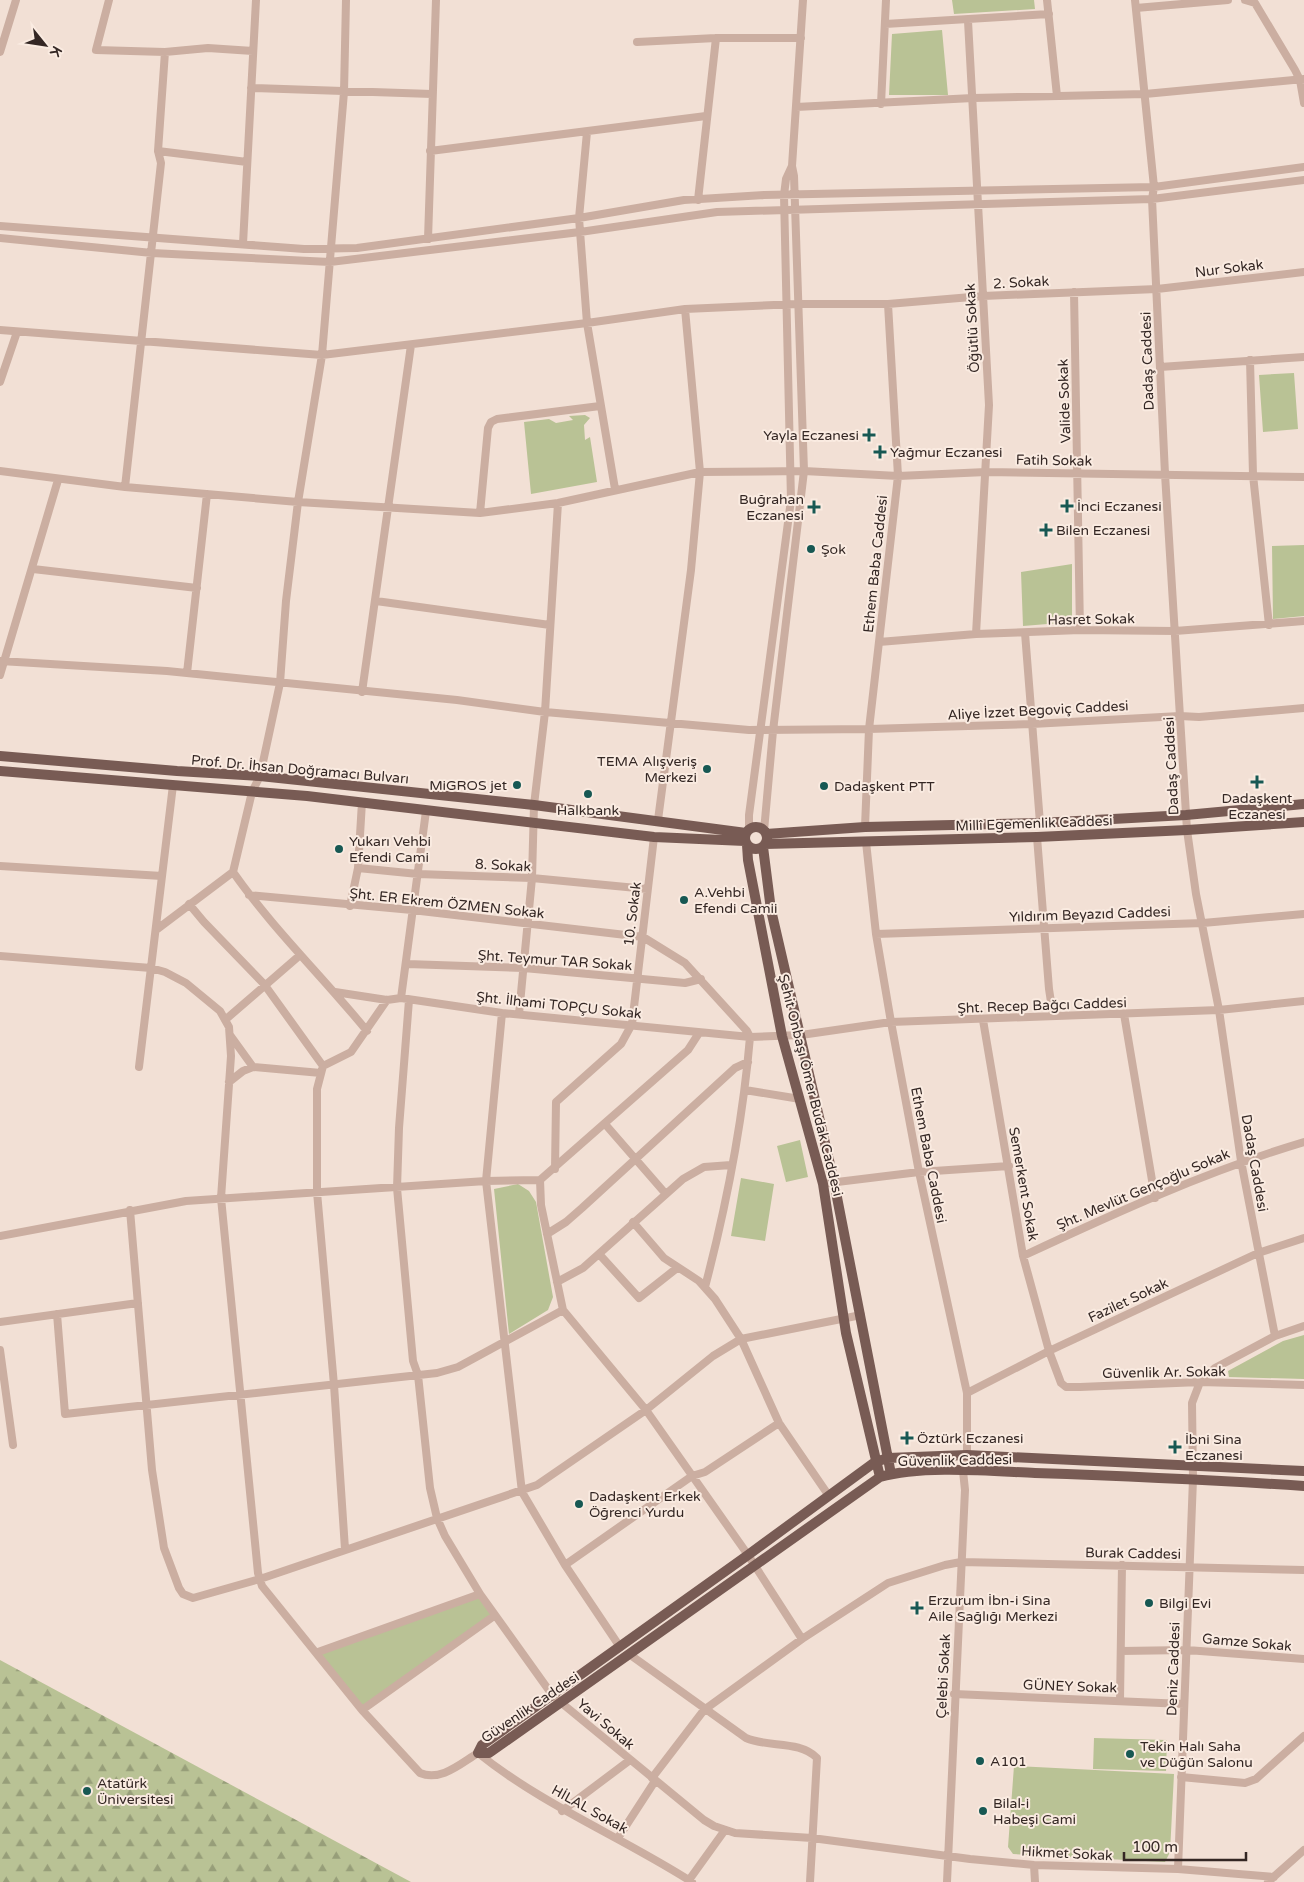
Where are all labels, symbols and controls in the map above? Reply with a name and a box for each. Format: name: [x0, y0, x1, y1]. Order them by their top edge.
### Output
north arrow: [20, 20, 70, 70]
text: K: [46, 43, 66, 60]
street label: Nur Sokak: [1194, 256, 1265, 281]
street label: 2. Sokak: [993, 273, 1050, 292]
street label: Öğütlü Sokak: [962, 282, 983, 373]
street label: Dadaş Caddesi: [1137, 311, 1158, 411]
street label: Valide Sokak: [1055, 358, 1074, 443]
place label: Yayla Eczanesi: [763, 427, 859, 444]
marker: Yayla Eczanesi: [863, 429, 875, 441]
place label: Yağmur Eczanesi: [890, 444, 1003, 461]
marker: Yağmur Eczanesi: [874, 446, 886, 458]
street label: Fatih Sokak: [1016, 451, 1093, 470]
place label: Buğrahan Eczanesi: [739, 491, 804, 524]
street label: Ethem Baba Caddesi: [860, 494, 891, 634]
place label: İnci Eczanesi: [1077, 498, 1162, 515]
marker: İnci Eczanesi: [1061, 500, 1073, 512]
marker: Buğrahan Eczanesi: [808, 501, 820, 513]
place label: Bilen Eczanesi: [1056, 522, 1150, 539]
marker: Bilen Eczanesi: [1040, 524, 1052, 536]
place label: Şok: [821, 541, 846, 558]
marker: Şok: [805, 543, 817, 555]
street label: Hasret Sokak: [1047, 610, 1135, 629]
street label: Aliye İzzet Begoviç Caddesi: [947, 697, 1129, 724]
street label: Dadaş Caddesi: [1160, 716, 1183, 816]
street label: Prof. Dr. İhsan Doğramacı Bulvarı: [190, 752, 410, 787]
place label: TEMA Alışveriş Merkezi: [597, 753, 697, 786]
marker: TEMA Alışveriş Merkezi: [701, 763, 713, 775]
marker: Dadaşkent Eczanesi: [1251, 776, 1263, 788]
place label: MiGROS jet: [429, 777, 508, 794]
place label: Dadaşkent PTT: [834, 778, 935, 795]
marker: MiGROS jet: [511, 779, 523, 791]
marker: Dadaşkent PTT: [818, 780, 830, 792]
marker: Halkbank: [582, 788, 594, 800]
place label: Dadaşkent Eczanesi: [1222, 790, 1293, 823]
place label: Halkbank: [557, 802, 620, 819]
street label: Millî Egemenlik Caddesi: [955, 812, 1113, 835]
place label: Yukarı Vehbi Efendi Cami: [349, 833, 431, 866]
marker: Yukarı Vehbi Efendi Cami: [333, 843, 345, 855]
street label: 8. Sokak: [474, 856, 532, 875]
street label: 10. Sokak: [620, 880, 645, 947]
place label: A.Vehbi Efendi Camii: [694, 884, 778, 917]
street label: Şht. ER Ekrem ÖZMEN Sokak: [349, 885, 546, 922]
marker: A.Vehbi Efendi Camii: [678, 894, 690, 906]
street label: Yıldırım Beyazıd Caddesi: [1009, 903, 1171, 926]
street label: Şht. Teymur TAR Sokak: [477, 947, 633, 974]
street label: Şehit Onbaşı Ömer Budak Caddesi: [775, 972, 846, 1198]
street label: Şht. İlhami TOPÇU Sokak: [475, 988, 643, 1023]
street label: Şht. Recep Bağcı Caddesi: [957, 994, 1127, 1017]
street label: Ethem Baba Caddesi: [907, 1086, 950, 1225]
street label: Dadaş Caddesi: [1238, 1113, 1271, 1213]
street label: Semerkent Sokak: [1005, 1126, 1042, 1243]
street label: Şht. Mevlüt Gençoğlu Sokak: [1054, 1145, 1233, 1234]
street label: Fazilet Sokak: [1086, 1274, 1171, 1326]
street label: Güvenlik Ar. Sokak: [1102, 1363, 1226, 1382]
place label: Öztürk Eczanesi: [917, 1430, 1024, 1447]
place label: İbni Sina Eczanesi: [1185, 1431, 1243, 1464]
marker: Öztürk Eczanesi: [901, 1432, 913, 1444]
marker: İbni Sina Eczanesi: [1169, 1441, 1181, 1453]
street label: Güvenlik Caddesi: [898, 1451, 1012, 1470]
place label: Dadaşkent Erkek Öğrenci Yurdu: [589, 1488, 701, 1521]
marker: Dadaşkent Erkek Öğrenci Yurdu: [573, 1498, 585, 1510]
street label: Burak Caddesi: [1085, 1544, 1181, 1563]
place label: Erzurum İbn-i Sina Aile Sağlığı Merkezi: [928, 1592, 1058, 1625]
place label: Bilgi Evi: [1159, 1595, 1211, 1612]
marker: Bilgi Evi: [1143, 1597, 1155, 1609]
marker: Erzurum İbn-i Sina Aile Sağlığı Merkezi: [910, 1601, 924, 1615]
street label: Deniz Caddesi: [1163, 1622, 1184, 1716]
street label: Gamze Sokak: [1201, 1630, 1293, 1655]
street label: Çelebi Sokak: [933, 1633, 954, 1719]
street label: Güvenlik Caddesi: [478, 1668, 583, 1746]
street label: GÜNEY Sokak: [1023, 1676, 1118, 1697]
street label: Yavi Sokak: [573, 1695, 638, 1754]
place label: Tekin Halı Saha ve Düğün Salonu: [1140, 1738, 1253, 1771]
marker: Tekin Halı Saha ve Düğün Salonu: [1124, 1748, 1136, 1760]
place label: A101: [990, 1753, 1027, 1770]
marker: A101: [974, 1755, 986, 1767]
place label: Atatürk Üniversitesi: [97, 1775, 174, 1808]
street label: HİLAL Sokak: [549, 1781, 631, 1838]
marker: Atatürk Üniversitesi: [81, 1785, 93, 1797]
place label: Bilal-i Habeşi Cami: [993, 1795, 1076, 1828]
marker: Bilal-i Habeşi Cami: [977, 1805, 989, 1817]
scale bar: [1124, 1830, 1246, 1862]
text: 100 m: [1132, 1838, 1178, 1856]
street label: Hikmet Sokak: [1021, 1843, 1113, 1864]

